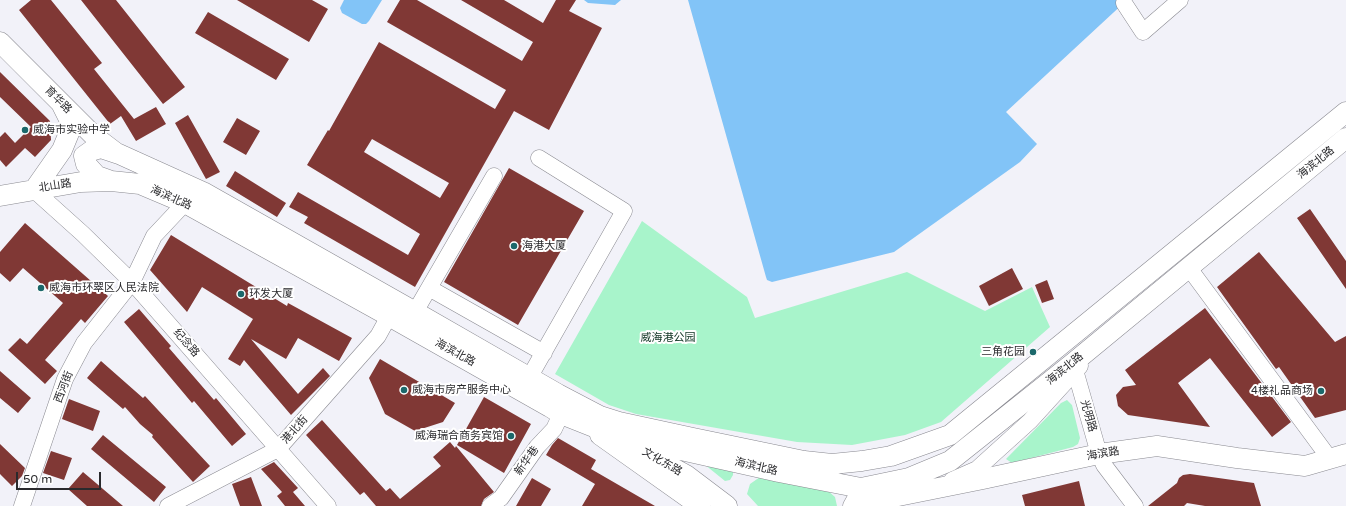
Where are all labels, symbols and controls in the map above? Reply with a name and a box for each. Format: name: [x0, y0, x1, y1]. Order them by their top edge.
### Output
street label: 育华路: [42, 84, 74, 116]
place label: 威海市实验中学: [33, 123, 110, 137]
marker: 威海市实验中学: [20, 125, 30, 135]
street label: 海滨北路: [1295, 144, 1337, 182]
street label: 北山路: [38, 177, 72, 195]
street label: 海滨北路: [148, 183, 194, 213]
place label: 海港大厦: [522, 239, 566, 253]
marker: 海港大厦: [509, 241, 519, 251]
place label: 威海市环翠区人民法院: [49, 281, 159, 295]
marker: 威海市环翠区人民法院: [36, 283, 46, 293]
place label: 环发大厦: [249, 287, 293, 301]
marker: 环发大厦: [236, 289, 246, 299]
street label: 纪念路: [170, 326, 202, 360]
park label: 威海港公园: [641, 331, 695, 345]
street label: 海滨北路: [433, 337, 477, 369]
place label: 三角花园: [981, 345, 1025, 359]
marker: 三角花园: [1028, 347, 1038, 357]
street label: 海滨北路: [1044, 350, 1086, 388]
street label: 西河街: [52, 369, 76, 405]
place label: 威海市房产服务中心: [412, 383, 511, 397]
place label: 4楼礼品商场: [1251, 384, 1313, 398]
marker: 威海市房产服务中心: [399, 385, 409, 395]
marker: 4楼礼品商场: [1316, 386, 1326, 396]
street label: 光明路: [1077, 398, 1099, 434]
street label: 港北街: [279, 413, 311, 447]
place label: 威海瑞合商务宾馆: [415, 429, 503, 443]
marker: 威海瑞合商务宾馆: [506, 431, 516, 441]
street label: 新华巷: [512, 444, 542, 478]
street label: 文化东路: [640, 445, 684, 479]
street label: 海滨路: [1086, 445, 1120, 463]
street label: 海滨北路: [733, 456, 779, 478]
scale bar: [18, 464, 103, 490]
text: 50 m: [23, 472, 52, 486]

